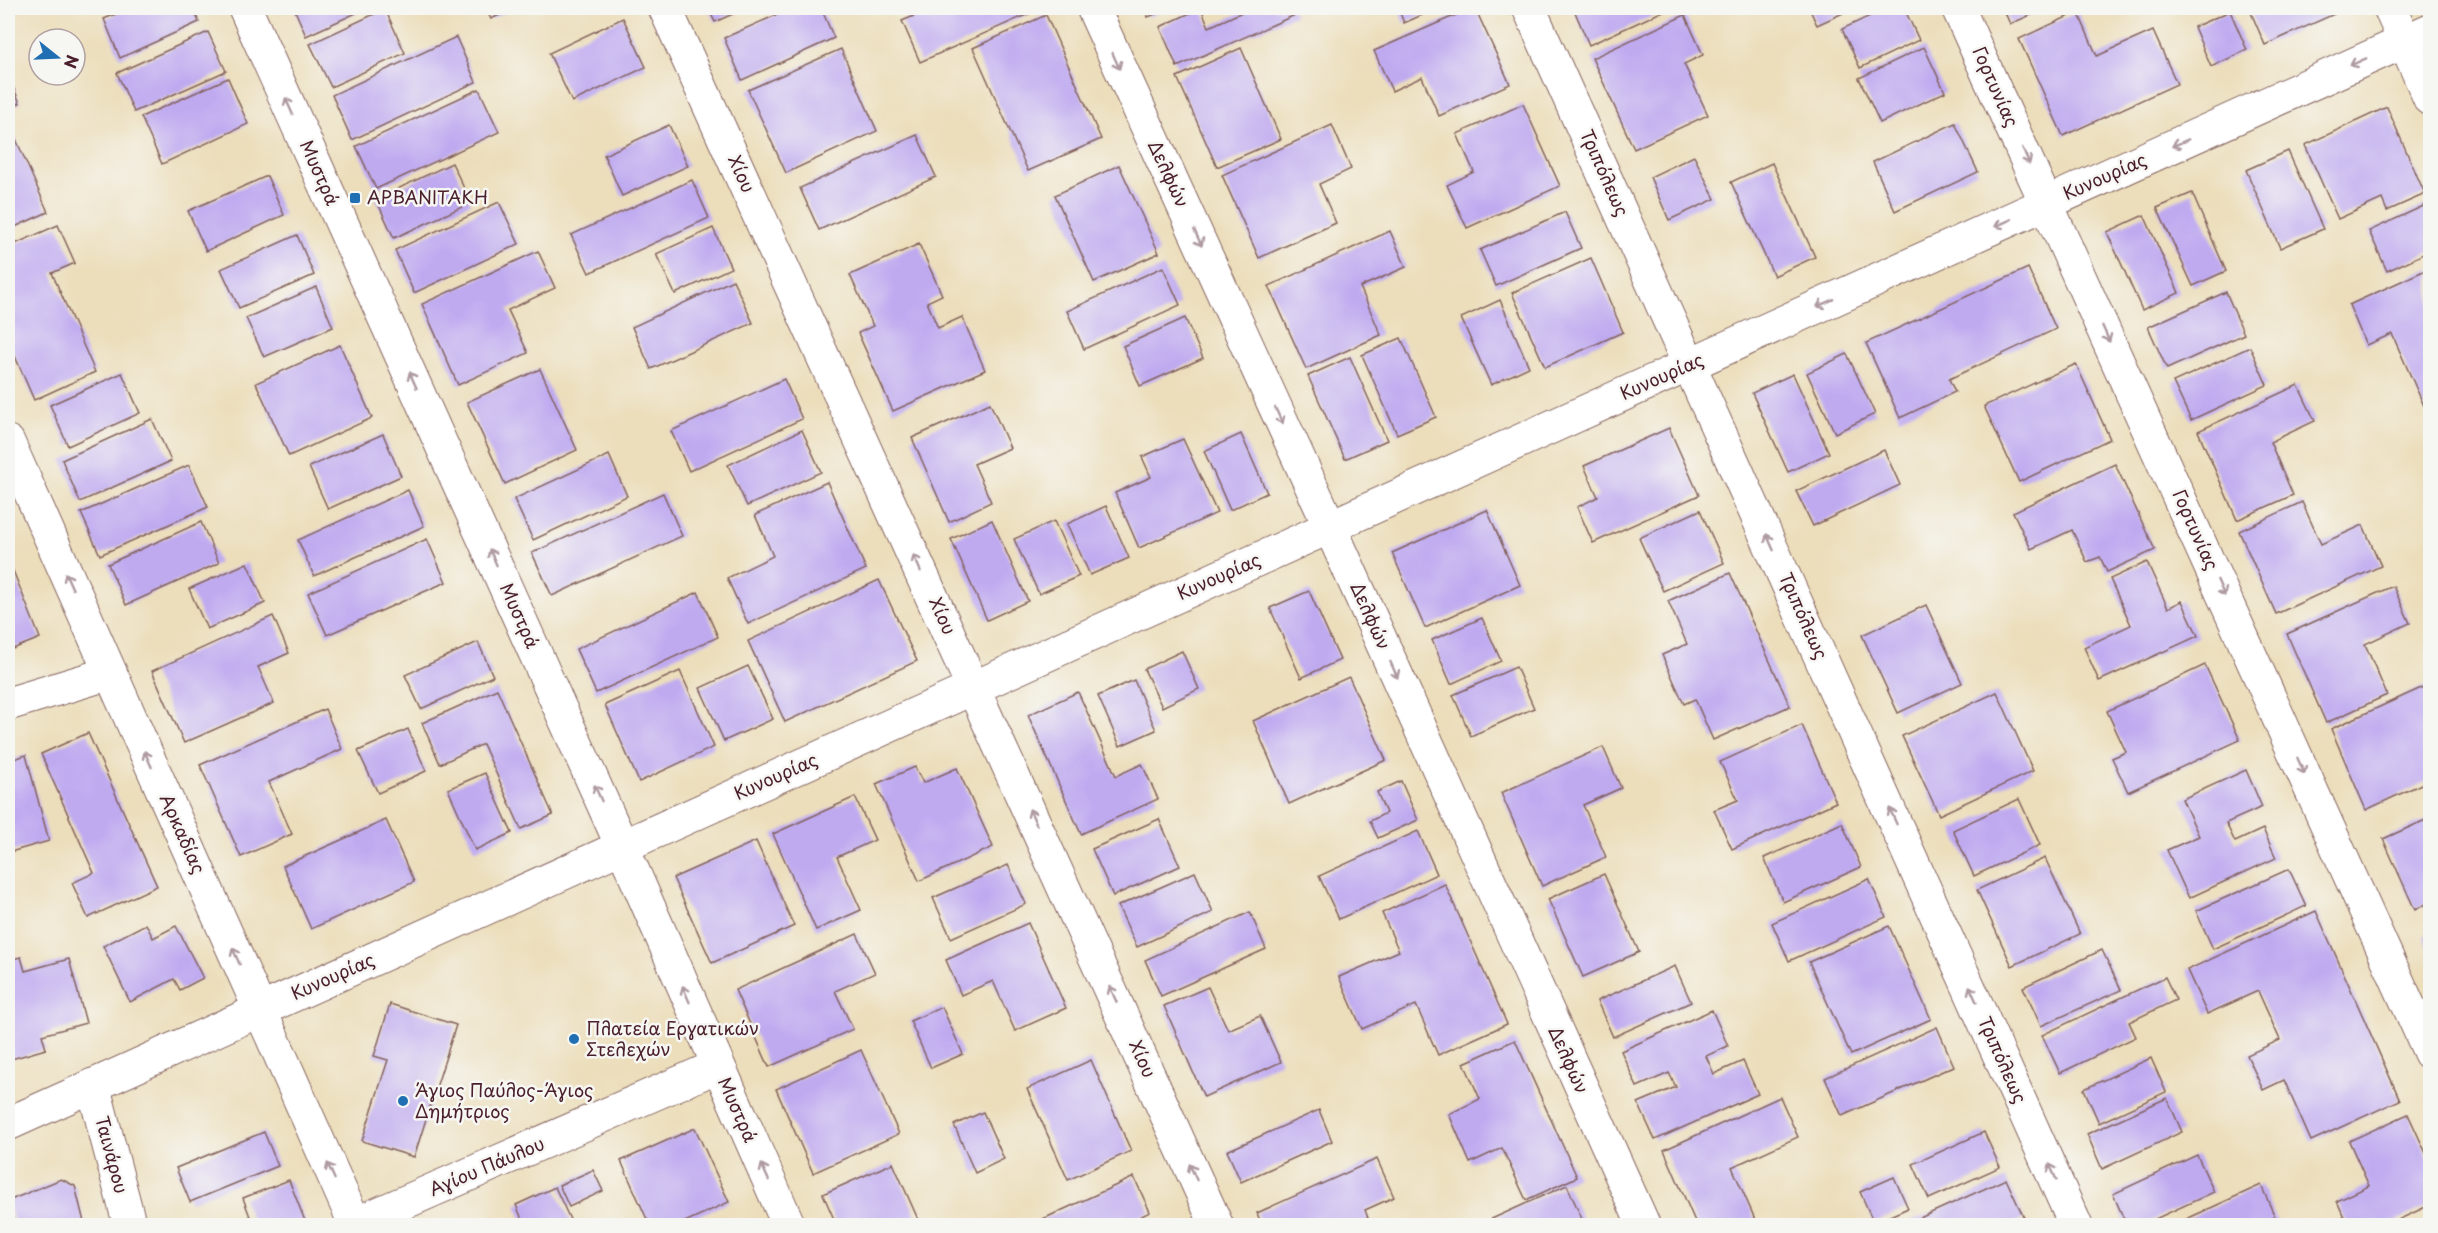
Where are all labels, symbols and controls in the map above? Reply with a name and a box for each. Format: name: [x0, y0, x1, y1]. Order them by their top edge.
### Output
north arrow: [27, 27, 87, 87]
street label: Γορτυνίας: [1967, 42, 2026, 131]
text: N: [59, 52, 86, 72]
one-way arrow: [1111, 52, 1123, 70]
one-way arrow: [2349, 58, 2367, 69]
one-way arrow: [283, 97, 294, 115]
street label: Τριπόλεως: [1574, 125, 1637, 220]
street label: Μυστρά: [294, 135, 347, 210]
street label: Δελφών: [1142, 135, 1197, 211]
one-way arrow: [2172, 137, 2190, 149]
street label: Κυνουρίας: [2058, 145, 2151, 206]
one-way arrow: [2021, 147, 2032, 165]
street label: Χίου: [722, 150, 763, 197]
place label: ΑΡΒΑΝΙΤΑΚΗ: [367, 183, 488, 210]
marker: ΑΡΒΑΝΙΤΑΚΗ: [348, 191, 362, 205]
one-way arrow: [1994, 218, 2012, 229]
one-way arrow: [1192, 229, 1204, 247]
one-way arrow: [1816, 298, 1834, 310]
one-way arrow: [2101, 325, 2112, 343]
street label: Κυνουρίας: [1615, 345, 1708, 406]
one-way arrow: [406, 371, 418, 389]
one-way arrow: [1273, 406, 1285, 424]
street label: Γορτυνίας: [2167, 485, 2226, 574]
one-way arrow: [1764, 534, 1776, 552]
street label: Κυνουρίας: [1172, 545, 1265, 606]
one-way arrow: [486, 549, 498, 567]
one-way arrow: [911, 554, 923, 572]
street label: Τριπόλεως: [1773, 568, 1836, 663]
one-way arrow: [63, 572, 74, 590]
street label: Δελφών: [1345, 577, 1398, 653]
street label: Μυστρά: [494, 578, 547, 653]
one-way arrow: [2216, 579, 2227, 597]
street label: Χίου: [923, 592, 964, 639]
one-way arrow: [1388, 660, 1400, 678]
street label: Κυνουρίας: [729, 745, 822, 806]
one-way arrow: [142, 750, 153, 768]
one-way arrow: [2296, 757, 2307, 775]
one-way arrow: [592, 784, 604, 802]
street label: Αρκαδίας: [154, 789, 213, 878]
one-way arrow: [1026, 808, 1038, 826]
one-way arrow: [1887, 808, 1898, 826]
street label: Κυνουρίας: [286, 945, 379, 1006]
one-way arrow: [230, 948, 241, 966]
one-way arrow: [680, 985, 692, 1003]
one-way arrow: [1106, 986, 1118, 1004]
one-way arrow: [1967, 986, 1978, 1004]
street label: Τριπόλεως: [1972, 1012, 2035, 1107]
place label: Πλατεία Εργατικών Στελεχών: [586, 1014, 759, 1062]
street label: Δελφών: [1543, 1021, 1596, 1097]
marker: Πλατεία Εργατικών Στελεχών: [567, 1032, 581, 1046]
street label: Χίου: [1123, 1035, 1164, 1082]
street label: Μυστρά: [712, 1072, 765, 1147]
place label: Άγιος Παύλος-Άγιος Δημήτριος: [415, 1076, 593, 1124]
marker: Άγιος Παύλος-Άγιος Δημήτριος: [396, 1094, 410, 1108]
street label: Ταινάρου: [89, 1113, 136, 1196]
street label: Αγίου Πάυλου: [425, 1129, 548, 1202]
one-way arrow: [325, 1162, 337, 1180]
one-way arrow: [759, 1163, 770, 1182]
one-way arrow: [1187, 1164, 1198, 1182]
one-way arrow: [2046, 1164, 2058, 1182]

